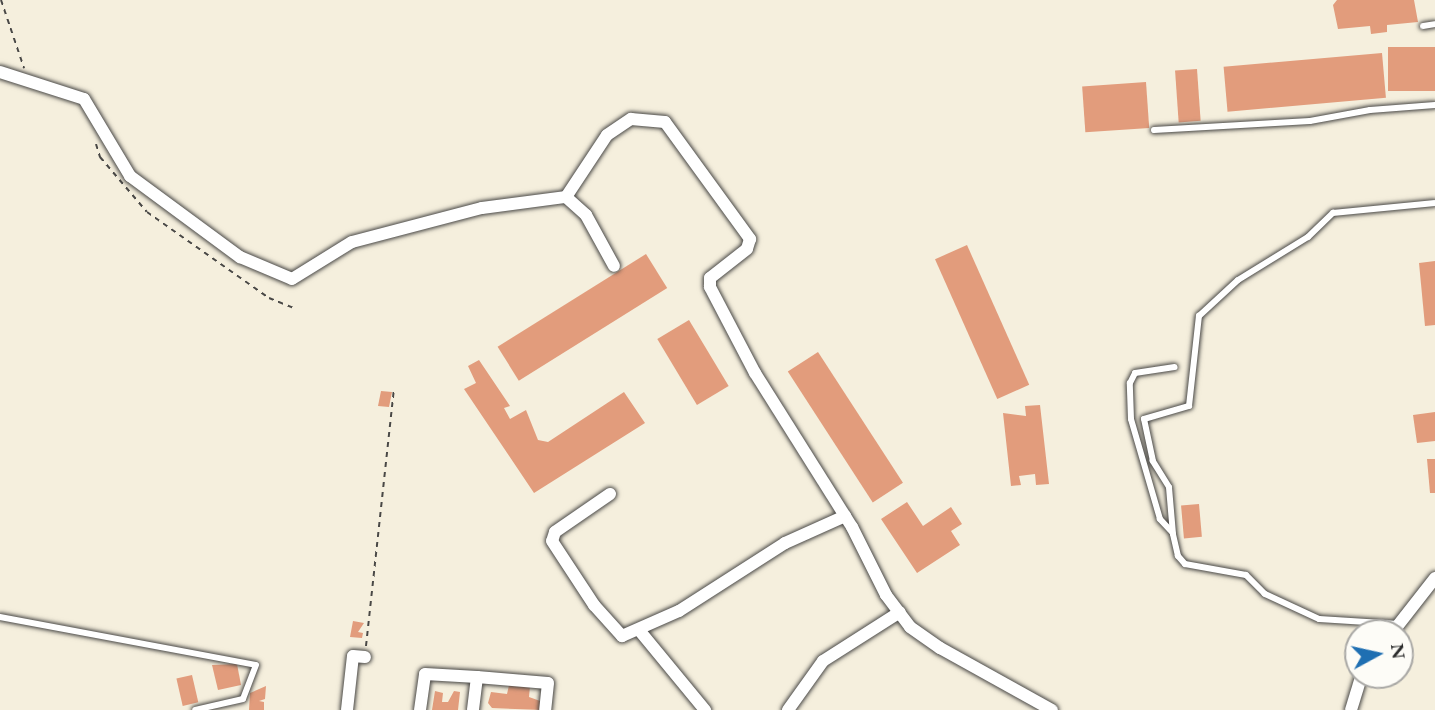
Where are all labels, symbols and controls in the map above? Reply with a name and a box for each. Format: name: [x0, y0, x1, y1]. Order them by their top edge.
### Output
north arrow: [1344, 619, 1414, 689]
text: N: [1385, 642, 1412, 661]

